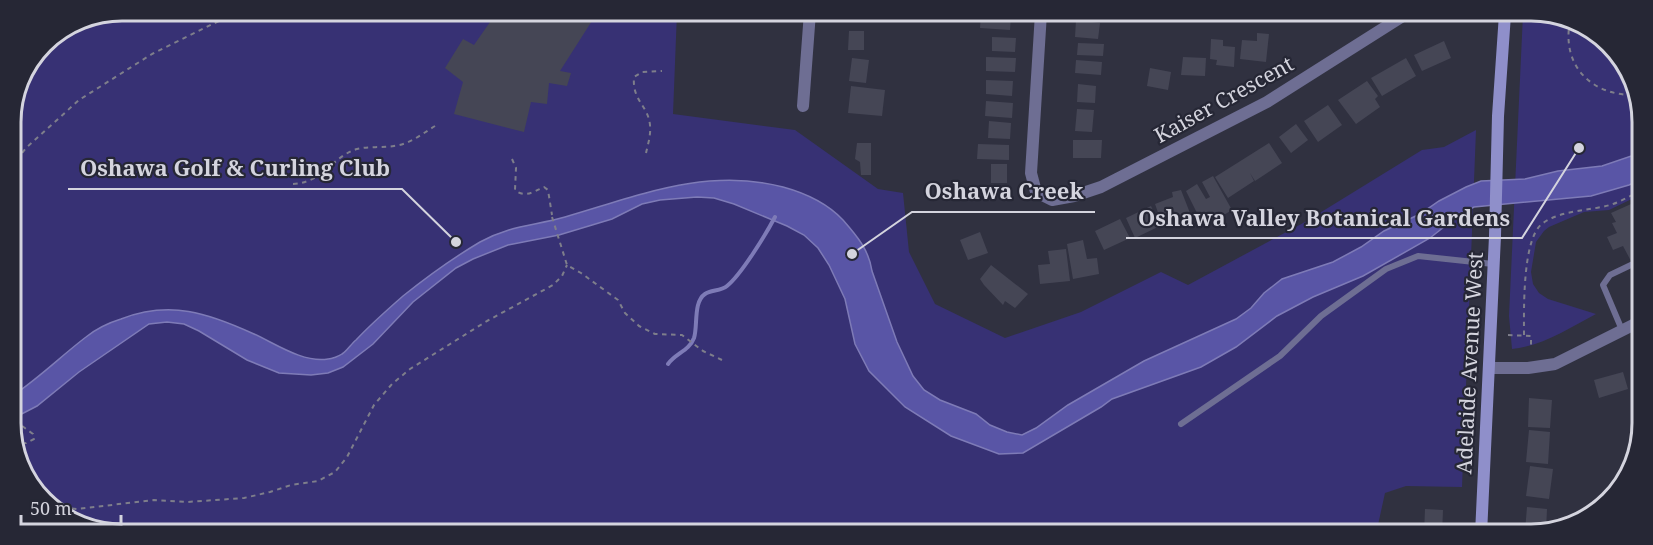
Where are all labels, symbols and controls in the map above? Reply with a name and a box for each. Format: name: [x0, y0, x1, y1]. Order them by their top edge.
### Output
street label: Kaiser Crescent: [1149, 49, 1298, 149]
callout: Oshawa Golf & Curling Club: [68, 149, 402, 189]
text: Oshawa Golf & Curling Club: [80, 152, 390, 182]
callout: Oshawa Creek: [912, 172, 1095, 212]
text: Oshawa Creek: [925, 175, 1083, 205]
callout: Oshawa Valley Botanical Gardens: [1126, 198, 1522, 238]
text: Oshawa Valley Botanical Gardens: [1138, 202, 1510, 232]
street label: Adelaide Avenue West: [1449, 251, 1489, 475]
scale bar: [21, 488, 122, 526]
text: 50 m: [30, 496, 72, 520]

